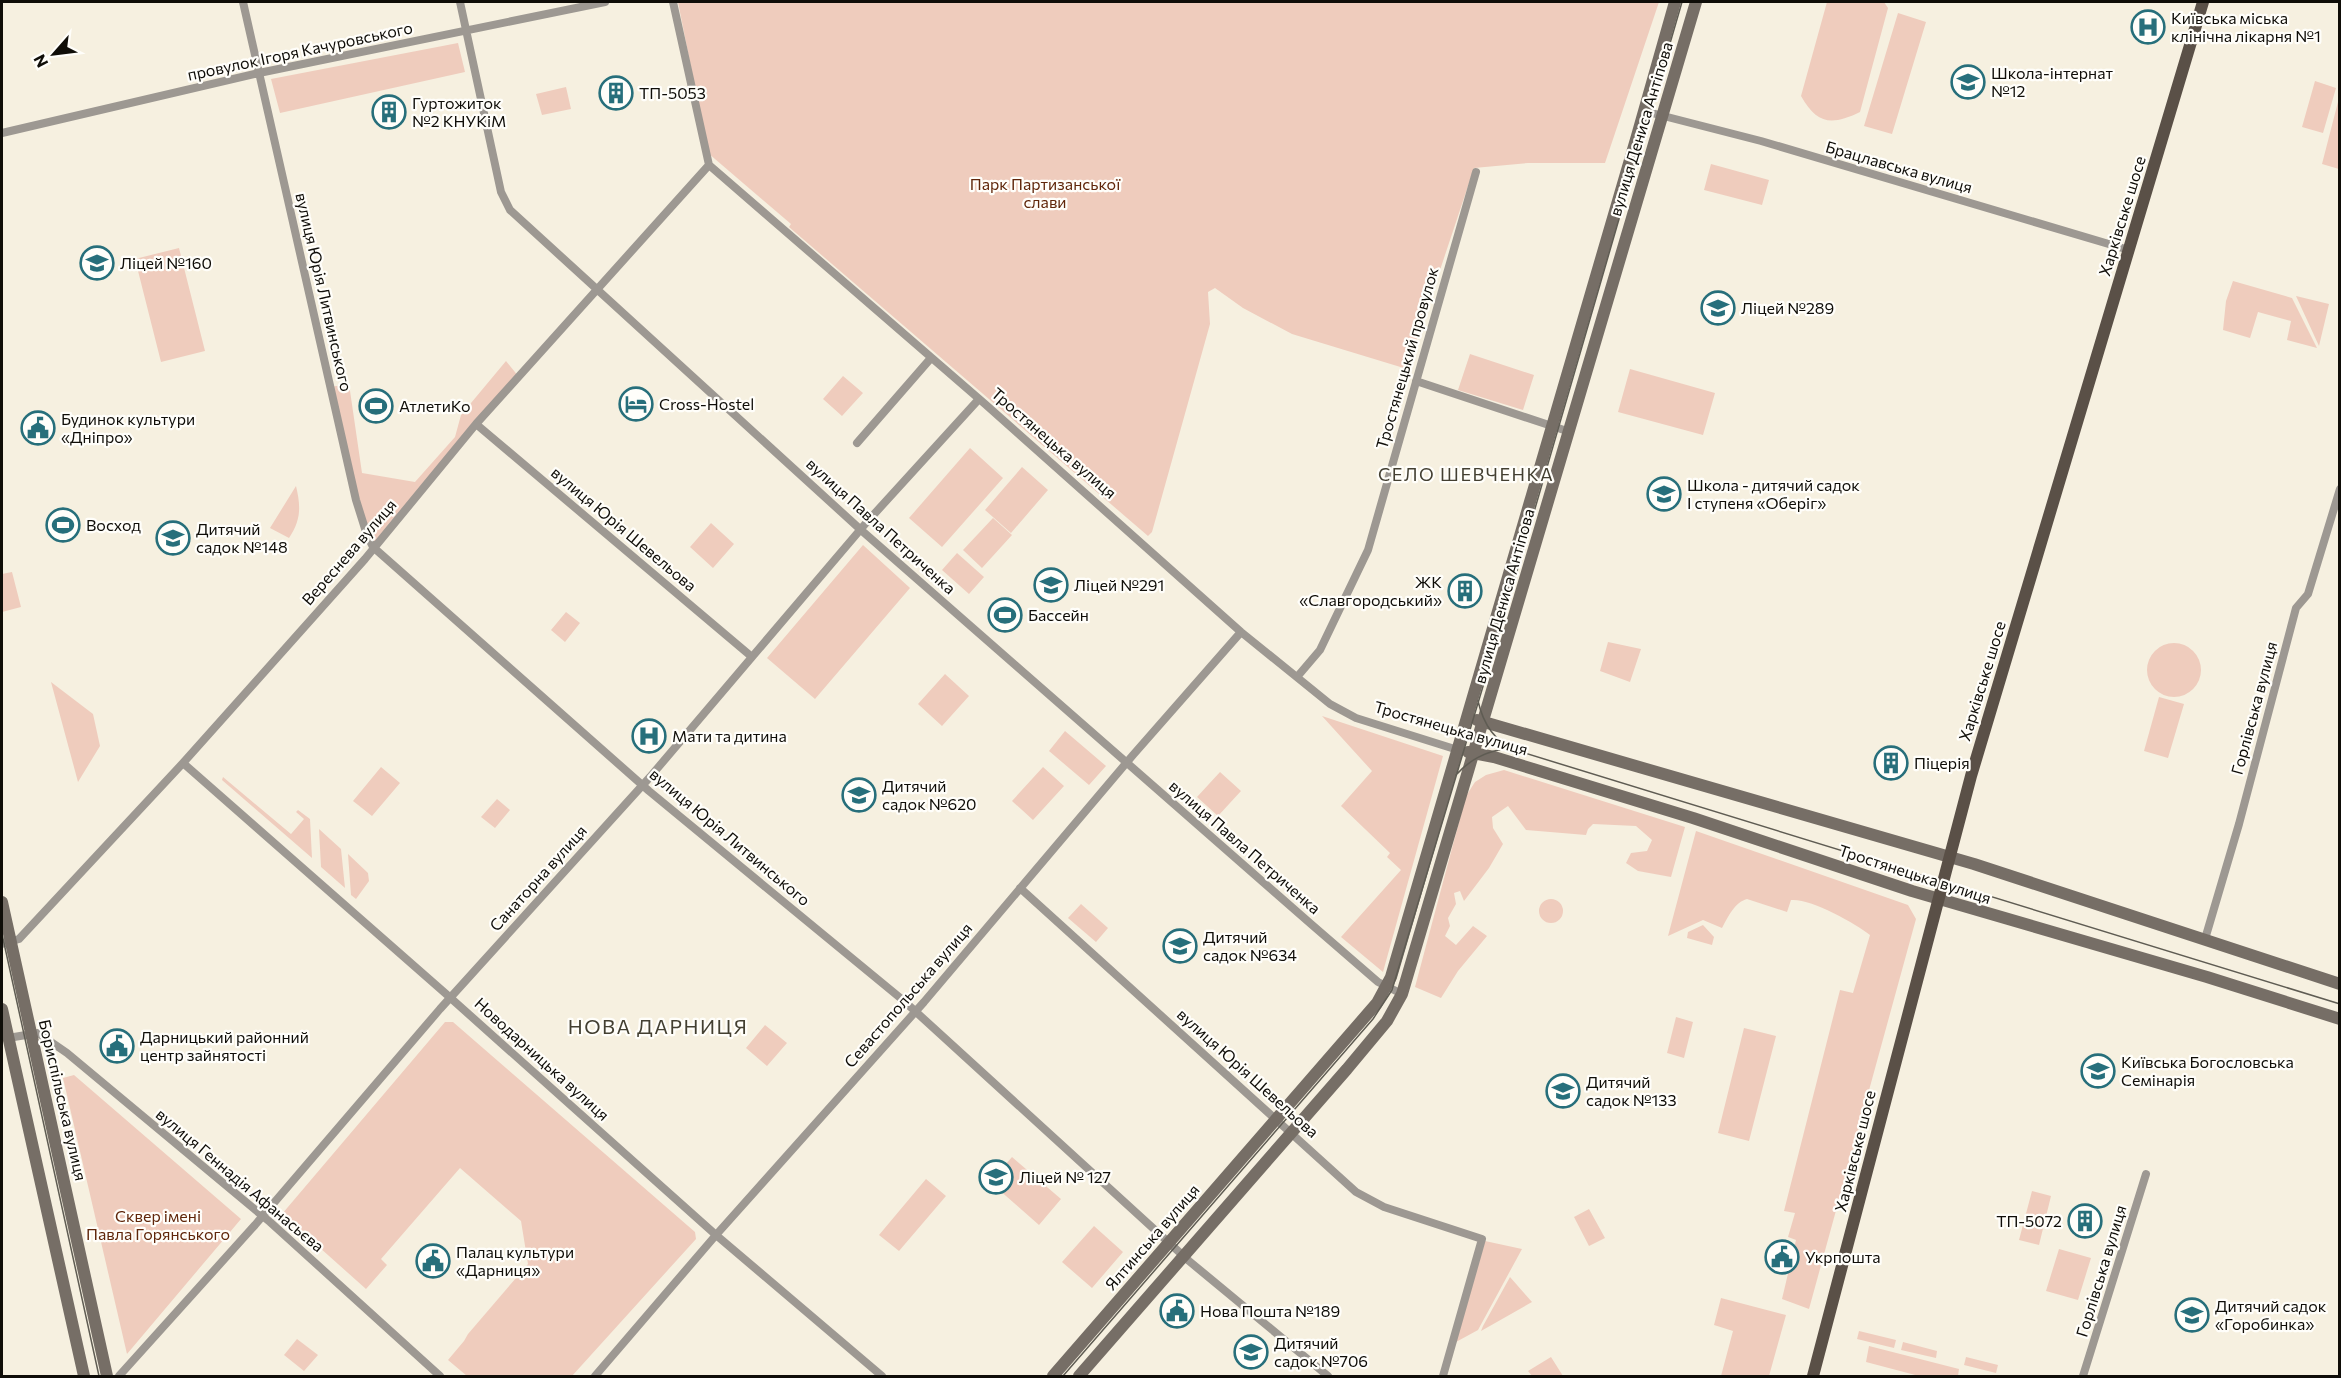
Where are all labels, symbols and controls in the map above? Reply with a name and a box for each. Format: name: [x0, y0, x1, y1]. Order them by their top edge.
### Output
place label: Київська міська клінічна лікарня №1: [2171, 8, 2321, 45]
hospital icon: Київська міська клінічна лікарня №1: [2130, 9, 2166, 45]
street label: провулок Ігоря Качуровського: [185, 17, 414, 84]
north arrow: [24, 24, 84, 84]
street label: вулиця Дениса Антіпова: [1605, 39, 1676, 218]
text: N: [29, 52, 52, 71]
place label: Школа-інтернат №12: [1991, 63, 2113, 100]
school or university icon: Школа-інтернат №12: [1950, 64, 1986, 100]
building icon: ТП-5053: [598, 75, 634, 111]
place label: ТП-5053: [639, 83, 706, 102]
place label: Гуртожиток №2 КНУКіМ: [412, 93, 506, 130]
building icon: Гуртожиток №2 КНУКіМ: [371, 94, 407, 130]
street label: Брацлавська вулиця: [1824, 136, 1975, 197]
street label: Харківське шосе: [2094, 153, 2149, 278]
park label: Парк Партизанської слави: [970, 174, 1121, 211]
street label: вулиця Юрія Литвинського: [292, 191, 357, 393]
school or university icon: Ліцей №160: [79, 245, 115, 281]
place label: Ліцей №160: [120, 253, 212, 272]
street label: Тростянецький провулок: [1371, 264, 1442, 451]
school or university icon: Ліцей №289: [1700, 290, 1736, 326]
place label: Ліцей №289: [1741, 298, 1834, 317]
street label: Тростянецька вулиця: [988, 383, 1121, 502]
hotel icon: Cross-Hostel: [618, 386, 654, 422]
sports icon: АтлетиКо: [358, 388, 394, 424]
place label: Cross-Hostel: [659, 394, 754, 413]
place label: АтлетиКо: [399, 396, 471, 415]
place label: Будинок культури «Дніпро»: [61, 409, 195, 446]
public building icon: Будинок культури «Дніпро»: [20, 410, 56, 446]
street label: вулиця Павла Петриченка: [803, 454, 960, 598]
street label: вулиця Юрія Шевельова: [548, 462, 701, 595]
district label: СЕЛО ШЕВЧЕНКА: [1378, 463, 1554, 485]
place label: Школа - дитячий садок І ступеня «Оберіг»: [1687, 475, 1860, 512]
school or university icon: Школа - дитячий садок І ступеня «Оберіг»: [1646, 476, 1682, 512]
street label: Вереснева вулиця: [297, 495, 400, 609]
street label: вулиця Дениса Антіпова: [1469, 506, 1538, 686]
sports icon: Восход: [45, 507, 81, 543]
place label: Восход: [86, 515, 141, 534]
place label: Дитячий садок №148: [196, 519, 288, 556]
school or university icon: Дитячий садок №148: [155, 520, 191, 556]
school or university icon: Ліцей №291: [1033, 567, 1069, 603]
place label: ЖК «Славгородський»: [1299, 572, 1442, 609]
building icon: ЖК «Славгородський»: [1447, 573, 1483, 609]
place label: Ліцей №291: [1074, 575, 1164, 594]
sports icon: Бассейн: [987, 597, 1023, 633]
place label: Бассейн: [1028, 605, 1089, 624]
street label: Харківське шосе: [1954, 618, 2009, 743]
street label: Горлівська вулиця: [2227, 639, 2280, 776]
street label: Тростянецька вулиця: [1372, 696, 1530, 759]
hospital icon: Мати та дитина: [631, 718, 667, 754]
place label: Мати та дитина: [672, 726, 787, 745]
building icon: Піцерія: [1873, 745, 1909, 781]
place label: Піцерія: [1914, 753, 1970, 772]
street label: вулиця Юрія Литвинського: [646, 764, 814, 909]
place label: Дитячий садок №620: [882, 776, 976, 813]
street label: вулиця Павла Петриченка: [1166, 776, 1325, 917]
school or university icon: Дитячий садок №620: [841, 777, 877, 813]
street label: Санаторна вулиця: [485, 821, 590, 934]
street label: Тростянецька вулиця: [1837, 840, 1994, 907]
street label: Севастопольська вулиця: [840, 918, 976, 1071]
place label: Дитячий садок №634: [1203, 927, 1297, 964]
school or university icon: Дитячий садок №634: [1162, 928, 1198, 964]
street label: Новодарницька вулиця: [471, 993, 614, 1124]
street label: вулиця Юрія Шевельова: [1174, 1004, 1323, 1141]
district label: НОВА ДАРНИЦЯ: [568, 1014, 748, 1038]
street label: Бориспільська вулиця: [36, 1017, 91, 1182]
place label: Дарницький районний центр зайнятості: [140, 1027, 309, 1064]
public building icon: Дарницький районний центр зайнятості: [99, 1028, 135, 1064]
place label: Київська Богословська Семінарія: [2121, 1052, 2294, 1089]
school or university icon: Київська Богословська Семінарія: [2080, 1053, 2116, 1089]
place label: Дитячий садок №133: [1586, 1072, 1677, 1109]
school or university icon: Дитячий садок №133: [1545, 1073, 1581, 1109]
street label: Харківське шосе: [1830, 1088, 1879, 1214]
street label: вулиця Геннадія Афанасьєва: [153, 1104, 328, 1255]
school or university icon: Ліцей № 127: [978, 1159, 1014, 1195]
place label: Ліцей № 127: [1019, 1167, 1111, 1186]
street label: Ялтинська вулиця: [1100, 1180, 1203, 1294]
building icon: ТП-5072: [2067, 1203, 2103, 1239]
street label: Горлівська вулиця: [2071, 1203, 2130, 1339]
park label: Сквер імені Павла Горянського: [86, 1206, 230, 1243]
place label: ТП-5072: [1996, 1211, 2062, 1230]
public building icon: Укрпошта: [1764, 1239, 1800, 1275]
place label: Палац культури «Дарниця»: [456, 1242, 574, 1279]
public building icon: Палац культури «Дарниця»: [415, 1243, 451, 1279]
place label: Укрпошта: [1805, 1247, 1881, 1266]
public building icon: Нова Пошта №189: [1159, 1293, 1195, 1329]
place label: Дитячий садок «Горобинка»: [2215, 1296, 2327, 1333]
school or university icon: Дитячий садок «Горобинка»: [2174, 1297, 2210, 1333]
place label: Нова Пошта №189: [1200, 1301, 1340, 1320]
place label: Дитячий садок №706: [1274, 1333, 1368, 1370]
school or university icon: Дитячий садок №706: [1233, 1334, 1269, 1370]

